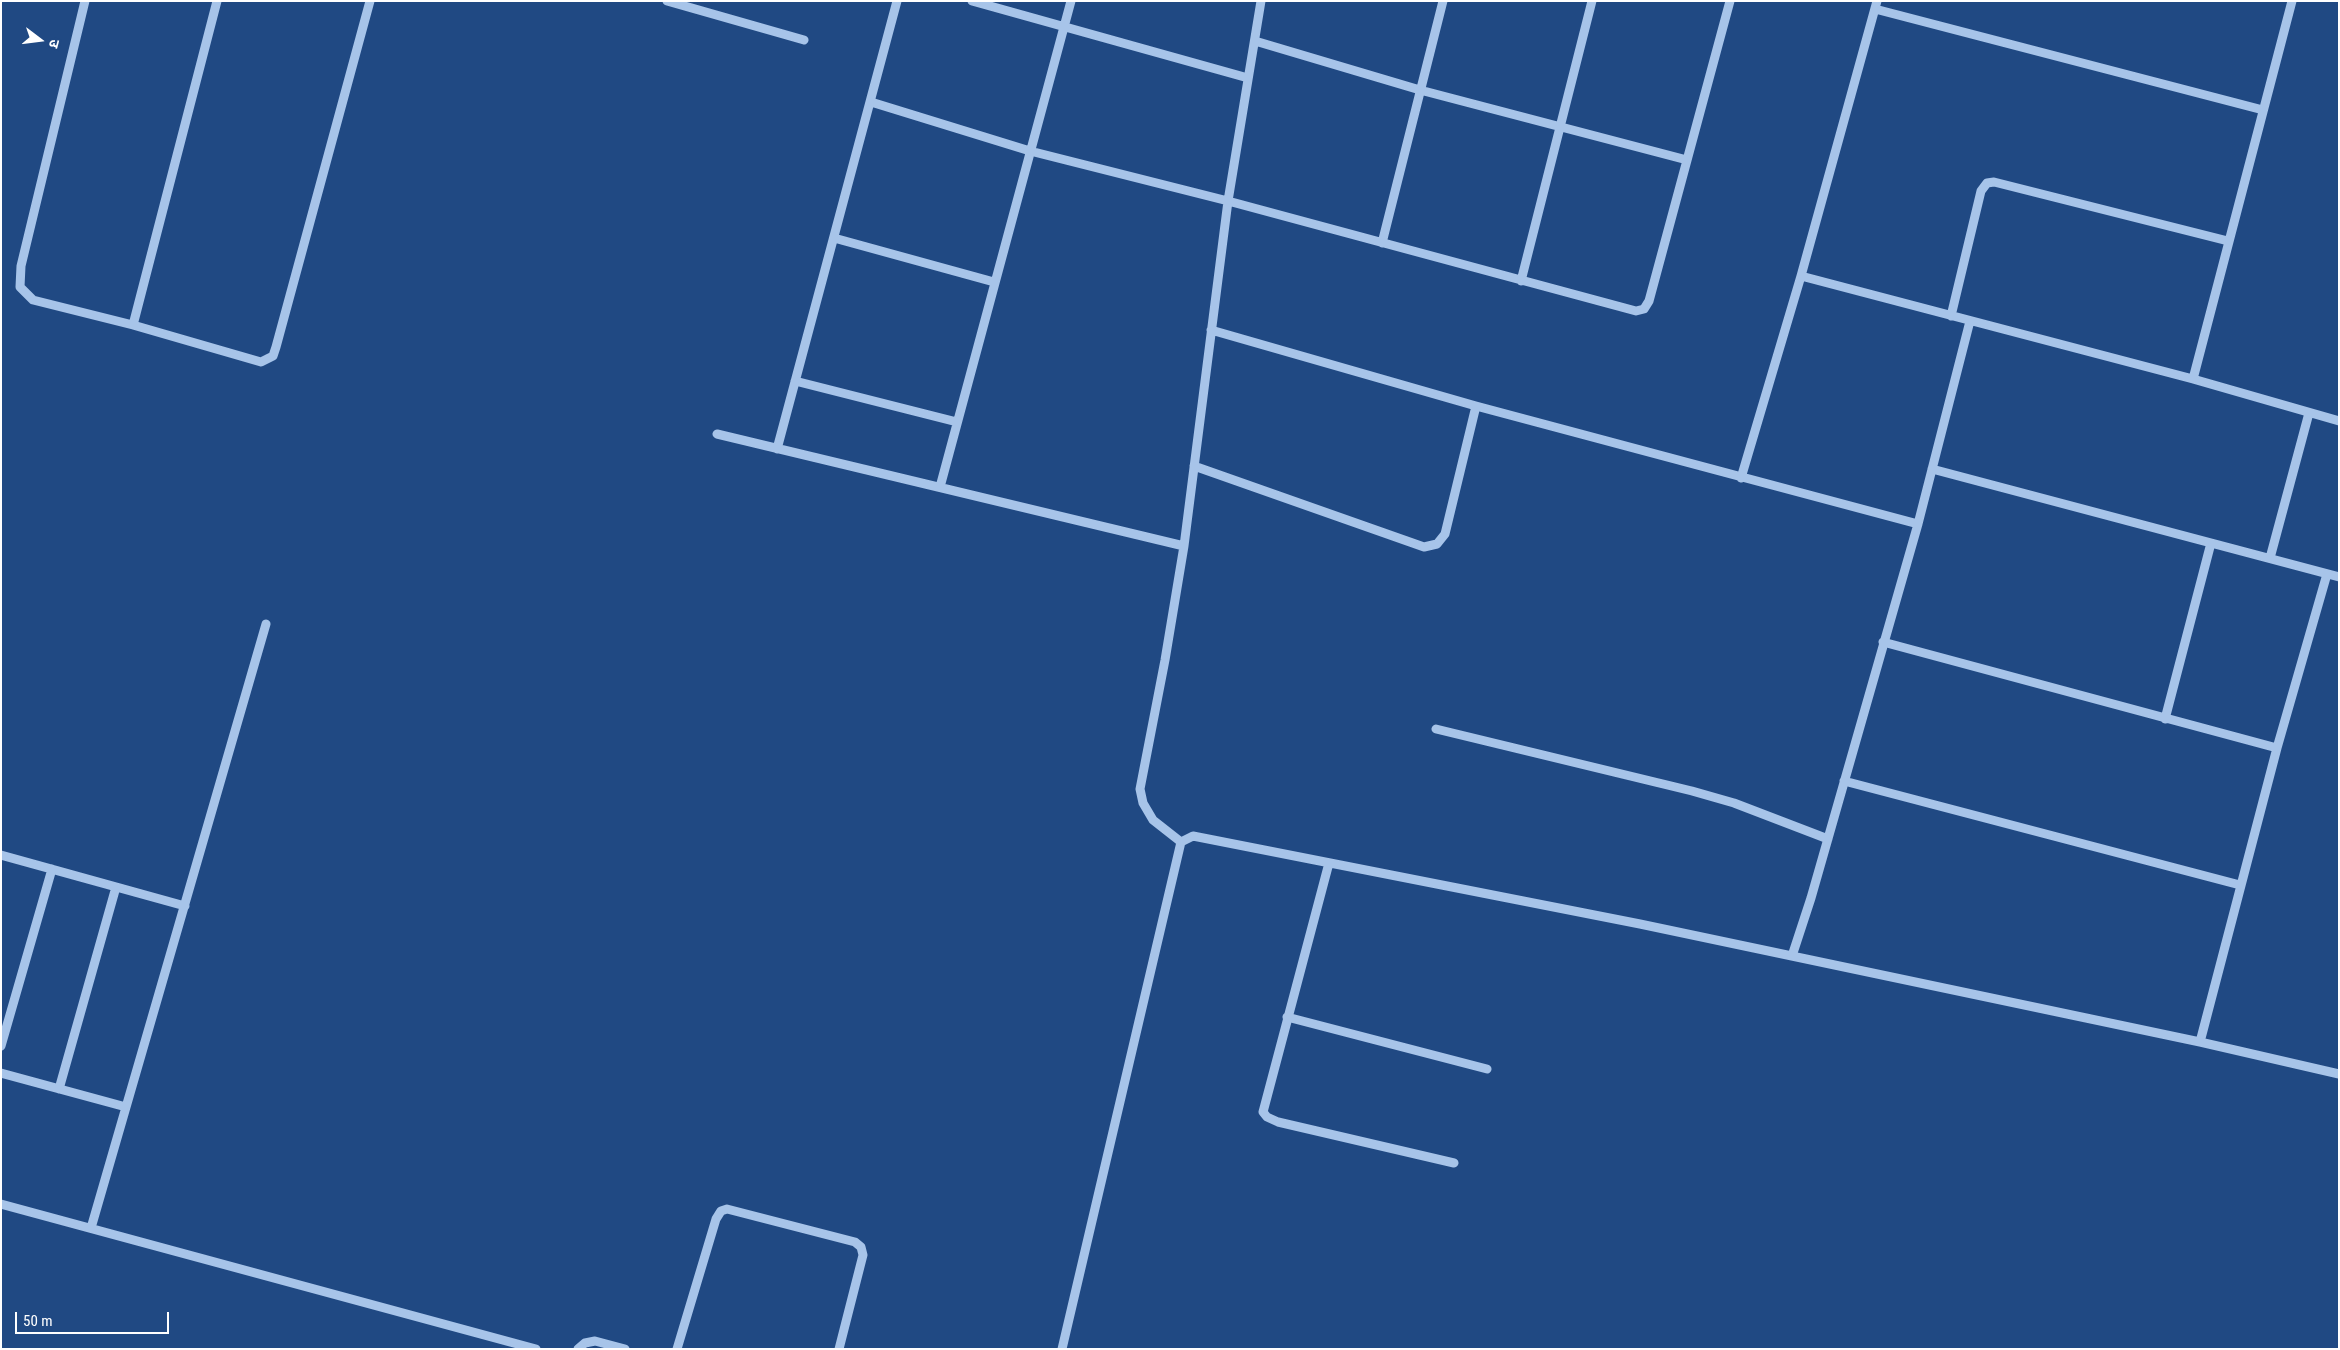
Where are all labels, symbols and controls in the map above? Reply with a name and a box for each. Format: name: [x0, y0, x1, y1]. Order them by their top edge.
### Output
north arrow: [15, 15, 65, 65]
text: उ: [46, 38, 63, 50]
scale bar: [18, 1302, 171, 1334]
text: 50 m: [23, 1312, 53, 1330]

